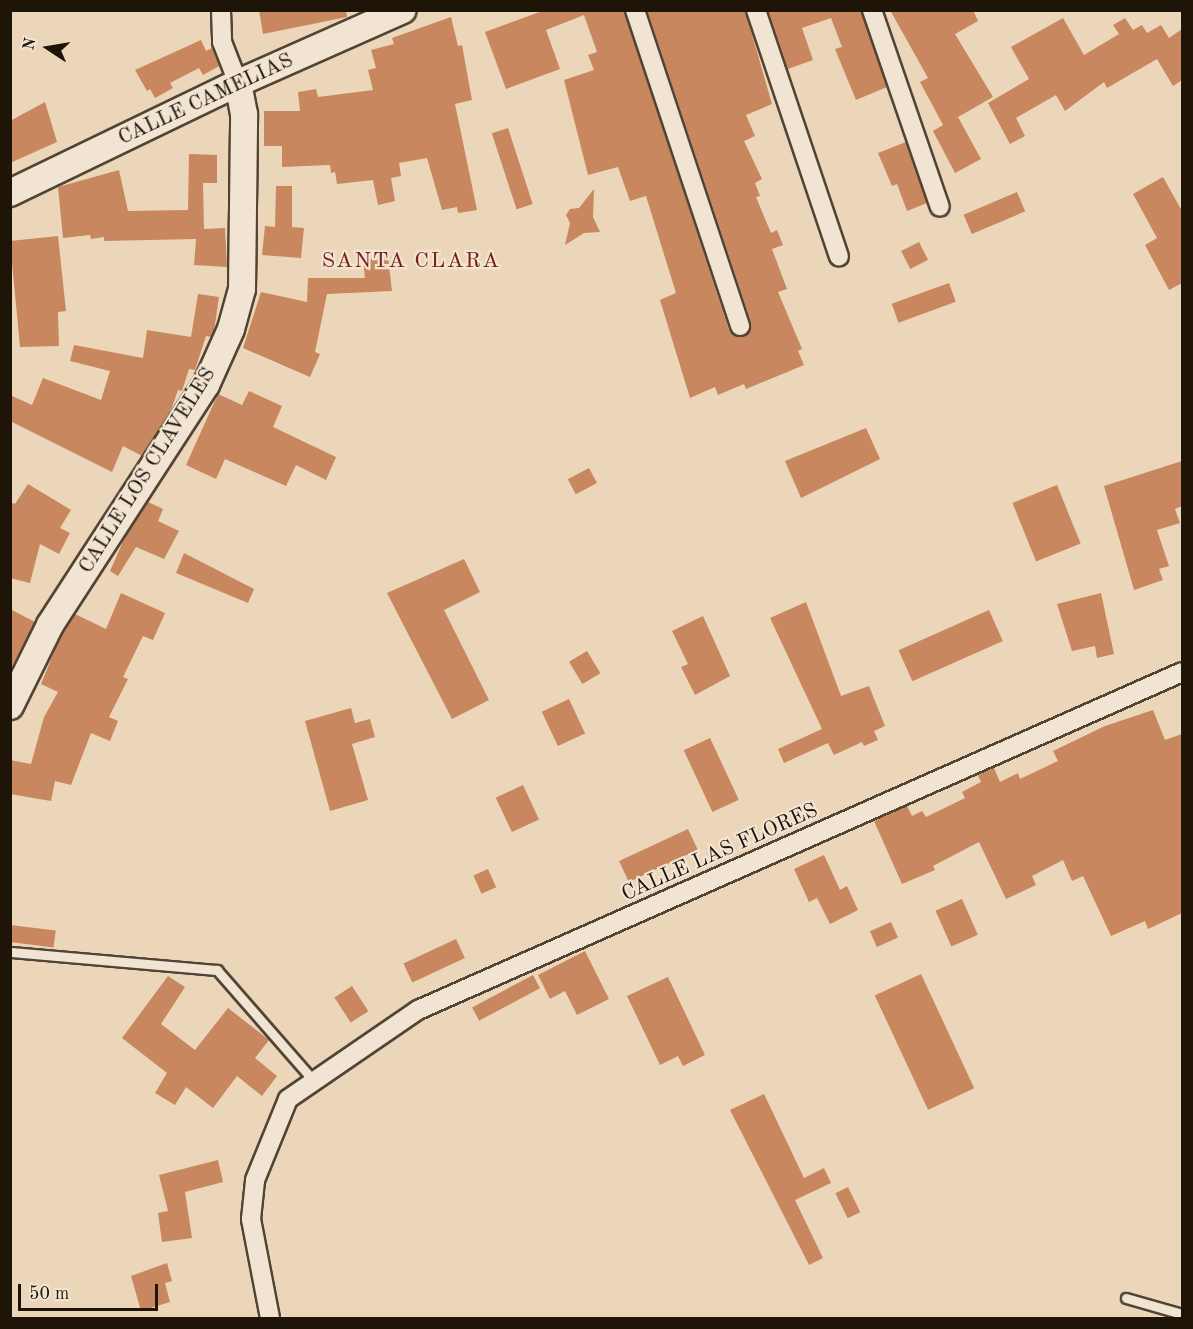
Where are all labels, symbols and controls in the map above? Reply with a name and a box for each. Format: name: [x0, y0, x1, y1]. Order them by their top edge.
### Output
north arrow: [18, 18, 78, 78]
text: N: [21, 37, 39, 52]
street label: CALLE CAMELIAS: [115, 48, 297, 152]
district label: SANTA CLARA: [321, 249, 501, 275]
street label: CALLE LOS CLAVELES: [74, 363, 222, 579]
street label: CALLE LAS FLORES: [618, 798, 822, 908]
scale bar: [21, 1272, 160, 1310]
text: 50 m: [29, 1285, 69, 1303]

